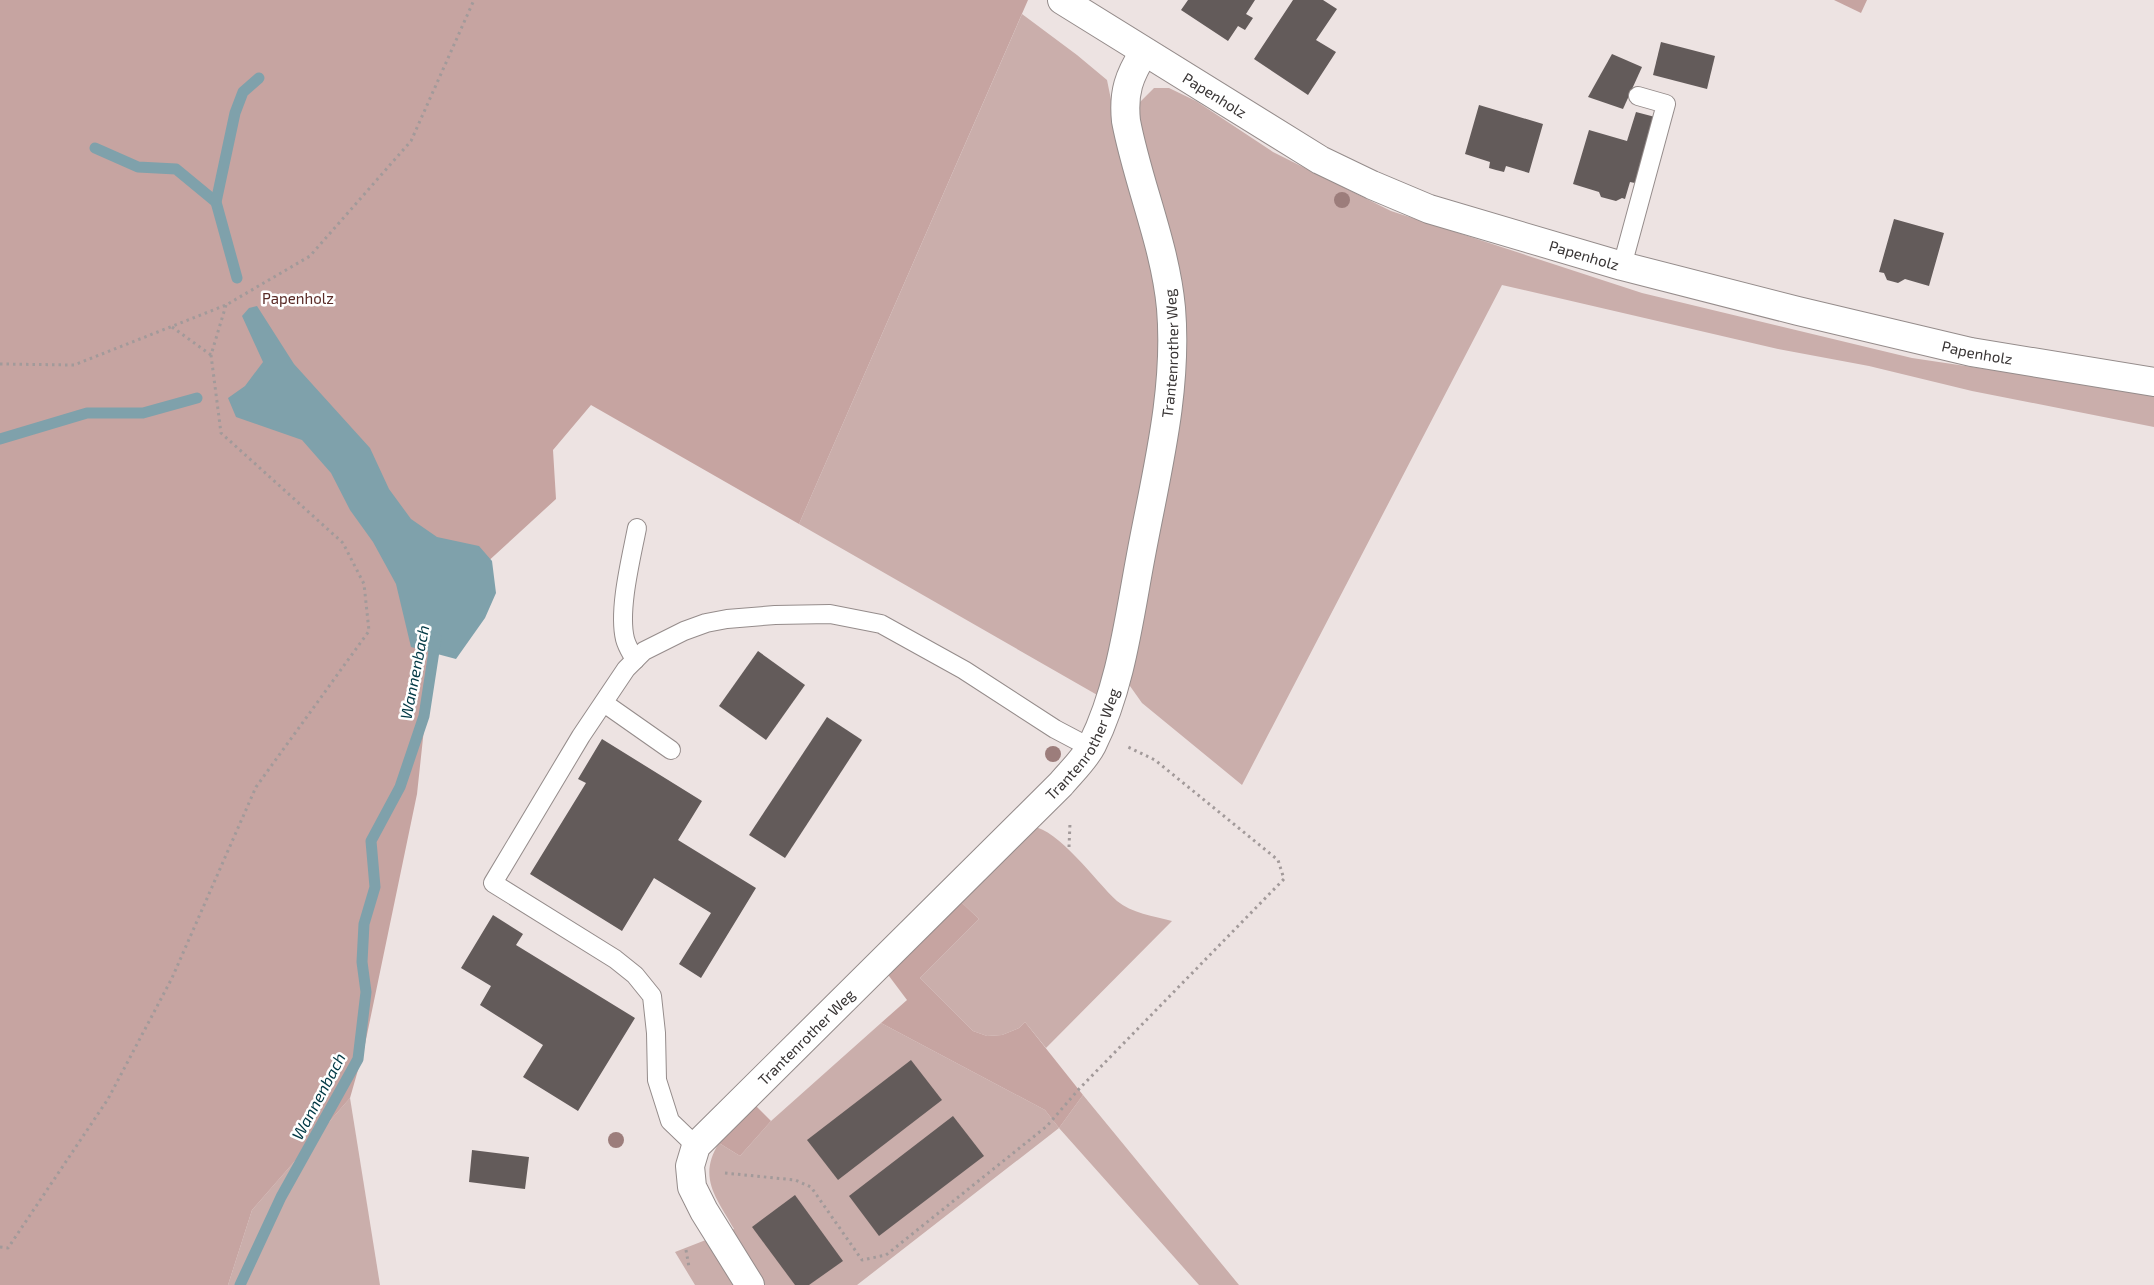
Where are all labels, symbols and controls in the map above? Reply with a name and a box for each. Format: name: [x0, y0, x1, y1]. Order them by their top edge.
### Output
street label: Papenholz: [1180, 68, 1250, 121]
street label: Papenholz: [1547, 236, 1621, 274]
street label: Trantenrother Weg: [1158, 287, 1181, 419]
park label: Papenholz: [262, 289, 334, 307]
street label: Papenholz: [1940, 336, 2014, 368]
water label: Wannenbach: [396, 623, 432, 721]
street label: Trantenrother Weg: [1042, 685, 1122, 803]
street label: Trantenrother Weg: [754, 985, 859, 1089]
water label: Wannenbach: [287, 1049, 349, 1143]

